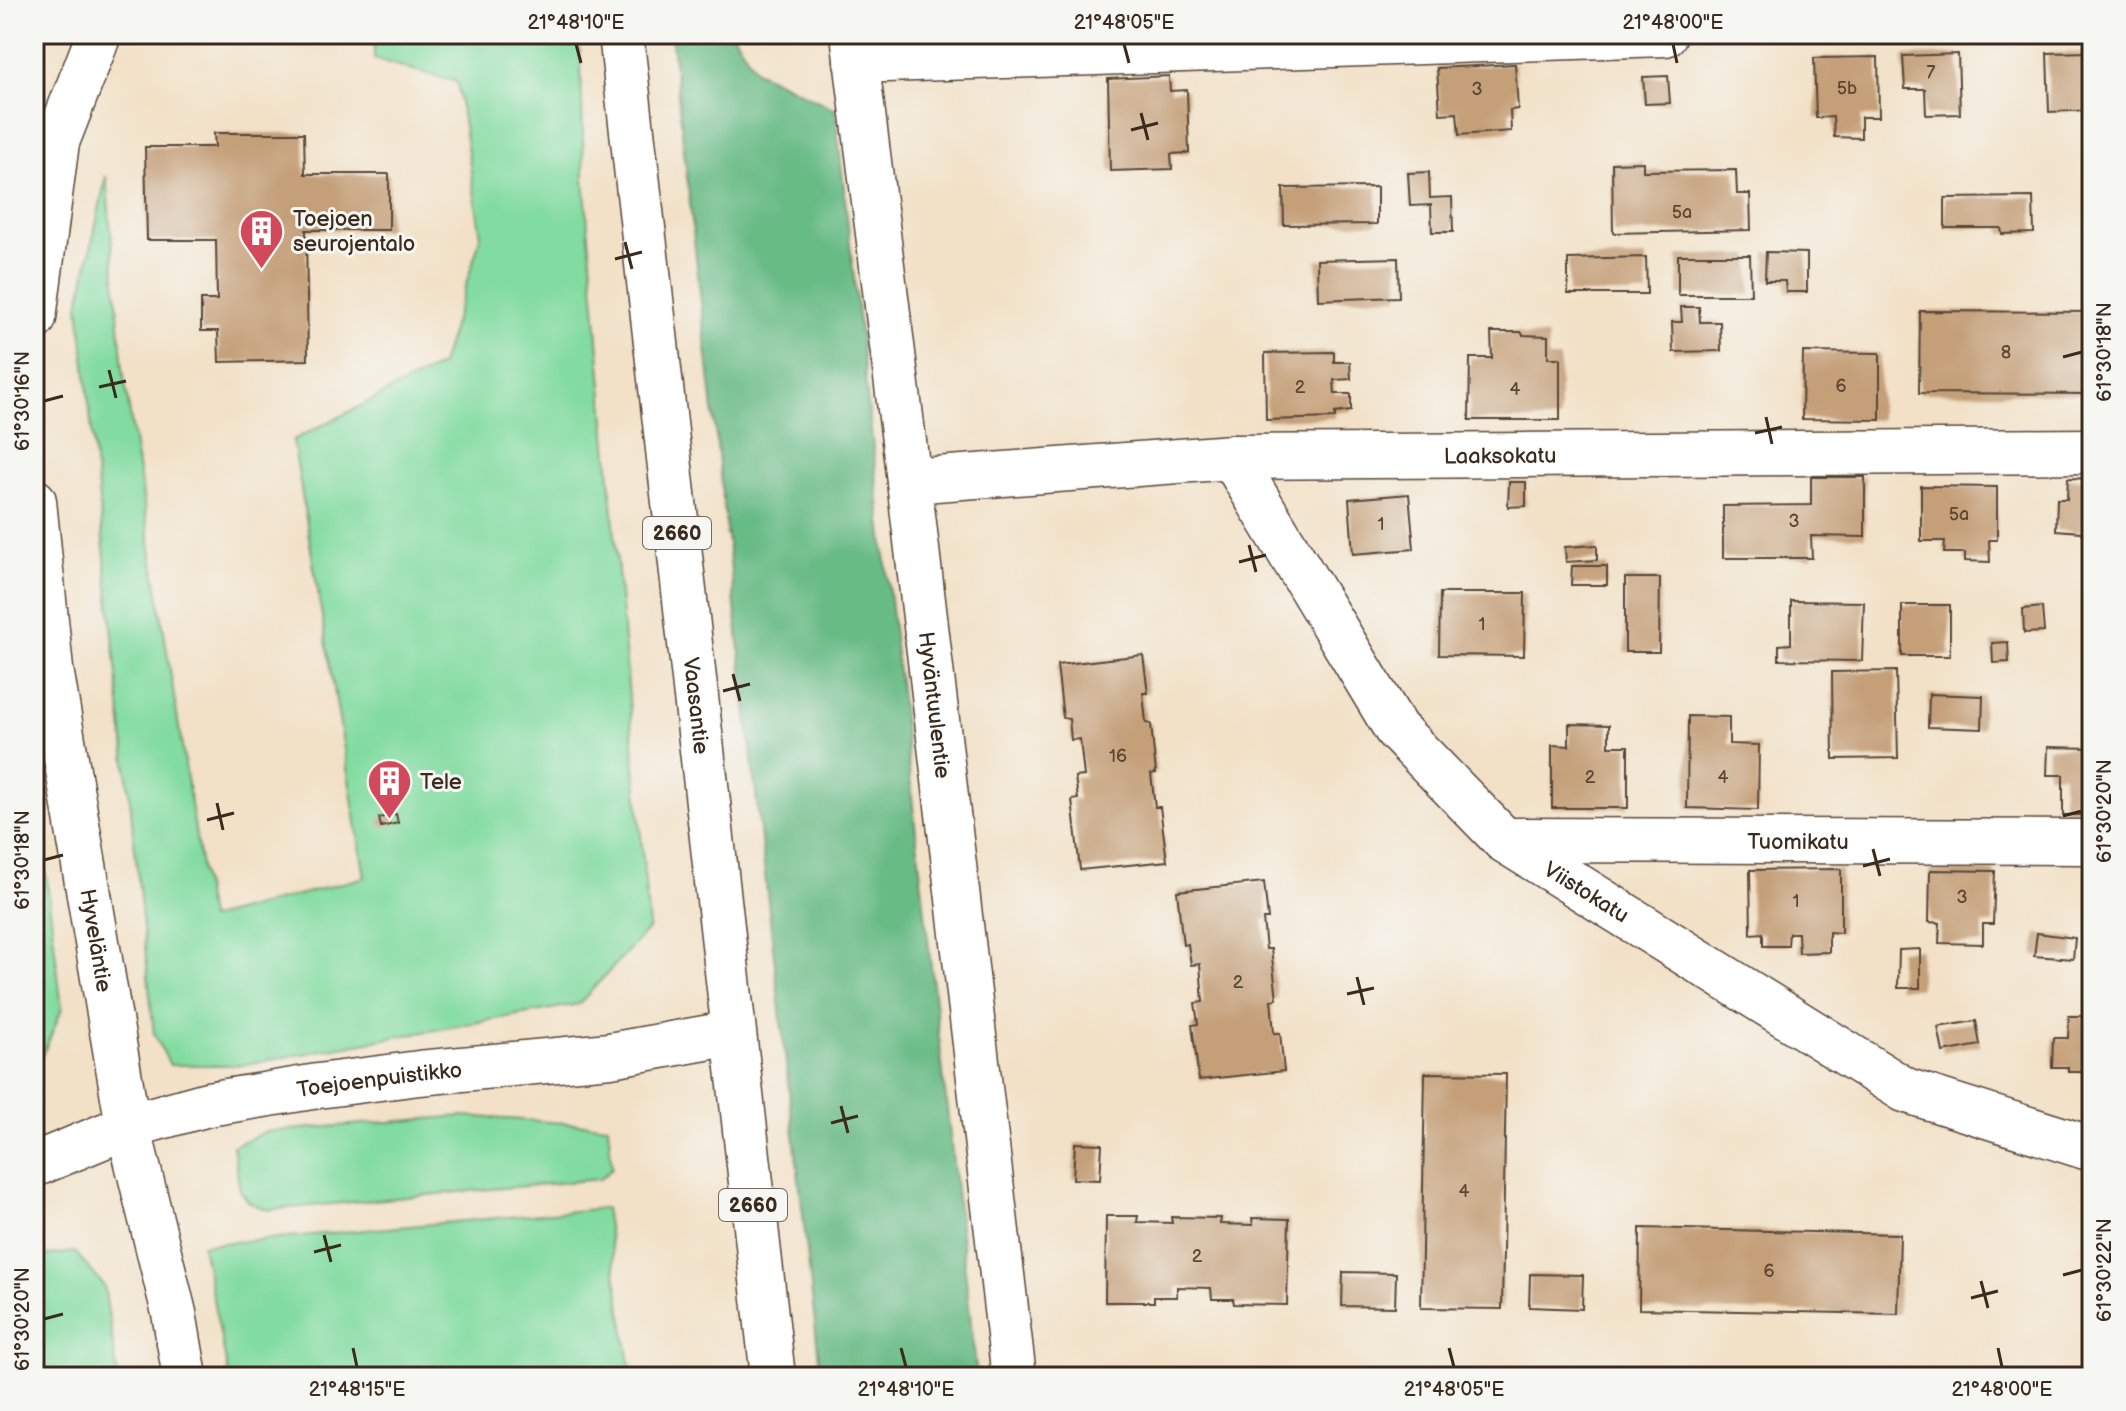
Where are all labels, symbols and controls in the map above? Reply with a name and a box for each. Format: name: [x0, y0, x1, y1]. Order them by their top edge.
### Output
text: 21°48'10"E: [528, 11, 624, 35]
text: 21°48'05"E: [1074, 11, 1174, 35]
text: 21°48'00"E: [1623, 11, 1723, 35]
house number: 7: [1927, 62, 1936, 83]
house number: 5b: [1837, 78, 1857, 99]
house number: 3: [1471, 79, 1483, 100]
house number: 5a: [1672, 202, 1692, 223]
place label: Toejoen seurojentalo: [293, 206, 415, 258]
building icon: Toejoen seurojentalo: [238, 207, 286, 270]
text: 61°30'18"N: [2093, 302, 2117, 402]
house number: 8: [2001, 342, 2011, 363]
text: 61°30'16"N: [11, 351, 35, 451]
house number: 6: [1836, 376, 1847, 397]
house number: 2: [1295, 377, 1306, 398]
house number: 4: [1510, 379, 1521, 400]
street label: Laaksokatu: [1444, 443, 1557, 471]
house number: 5a: [1949, 504, 1969, 525]
house number: 3: [1788, 511, 1800, 532]
house number: 1: [1378, 514, 1384, 535]
road number: 2660: [643, 517, 711, 549]
house number: 1: [1479, 614, 1485, 635]
street label: Hyväntuulentie: [912, 630, 956, 780]
street label: Vaasantie: [677, 656, 714, 756]
house number: 16: [1109, 746, 1127, 767]
building icon: Tele: [365, 757, 413, 820]
text: 61°30'20"N: [2093, 759, 2117, 863]
house number: 2: [1585, 767, 1596, 788]
house number: 4: [1718, 767, 1729, 788]
place label: Tele: [420, 769, 462, 796]
text: 61°30'18"N: [11, 810, 35, 910]
street label: Tuomikatu: [1747, 829, 1849, 856]
street label: Viistokatu: [1538, 856, 1633, 930]
street label: Hyveläntie: [73, 887, 117, 994]
house number: 3: [1956, 887, 1968, 908]
house number: 1: [1793, 891, 1799, 912]
house number: 2: [1233, 972, 1244, 993]
street label: Toejoenpuistikko: [295, 1057, 463, 1104]
house number: 4: [1459, 1181, 1470, 1202]
road number: 2660: [719, 1189, 787, 1221]
text: 61°30'22"N: [2093, 1218, 2117, 1322]
house number: 2: [1192, 1246, 1203, 1267]
house number: 6: [1764, 1261, 1775, 1282]
text: 61°30'20"N: [11, 1267, 35, 1371]
text: 21°48'15"E: [309, 1378, 405, 1402]
text: 21°48'10"E: [858, 1378, 954, 1402]
text: 21°48'05"E: [1404, 1378, 1504, 1402]
text: 21°48'00"E: [1952, 1378, 2052, 1402]

